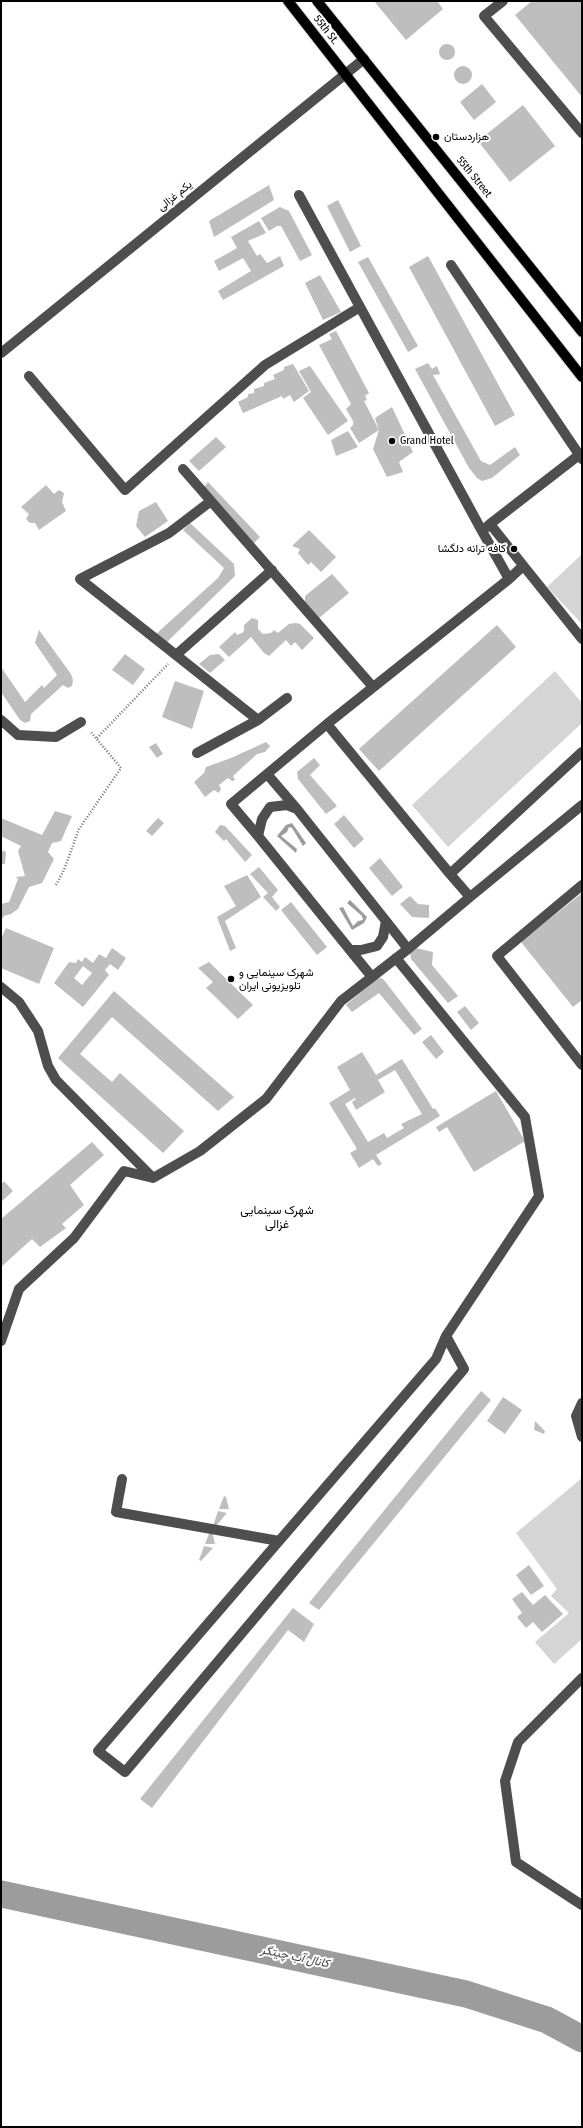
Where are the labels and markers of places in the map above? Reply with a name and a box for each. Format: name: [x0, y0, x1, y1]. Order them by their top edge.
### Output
place label: هزاردستان: [444, 130, 489, 144]
marker: هزاردستان: [431, 132, 441, 142]
place label: Grand Hotel: [400, 434, 454, 448]
marker: Grand Hotel: [387, 436, 397, 446]
place label: کافه ترانه دلگشا: [438, 542, 506, 556]
marker: کافه ترانه دلگشا: [509, 544, 519, 554]
place label: شهرک سینمایی و تلویزیونی ایران: [239, 966, 314, 992]
marker: شهرک سینمایی و تلویزیونی ایران: [226, 974, 236, 984]

